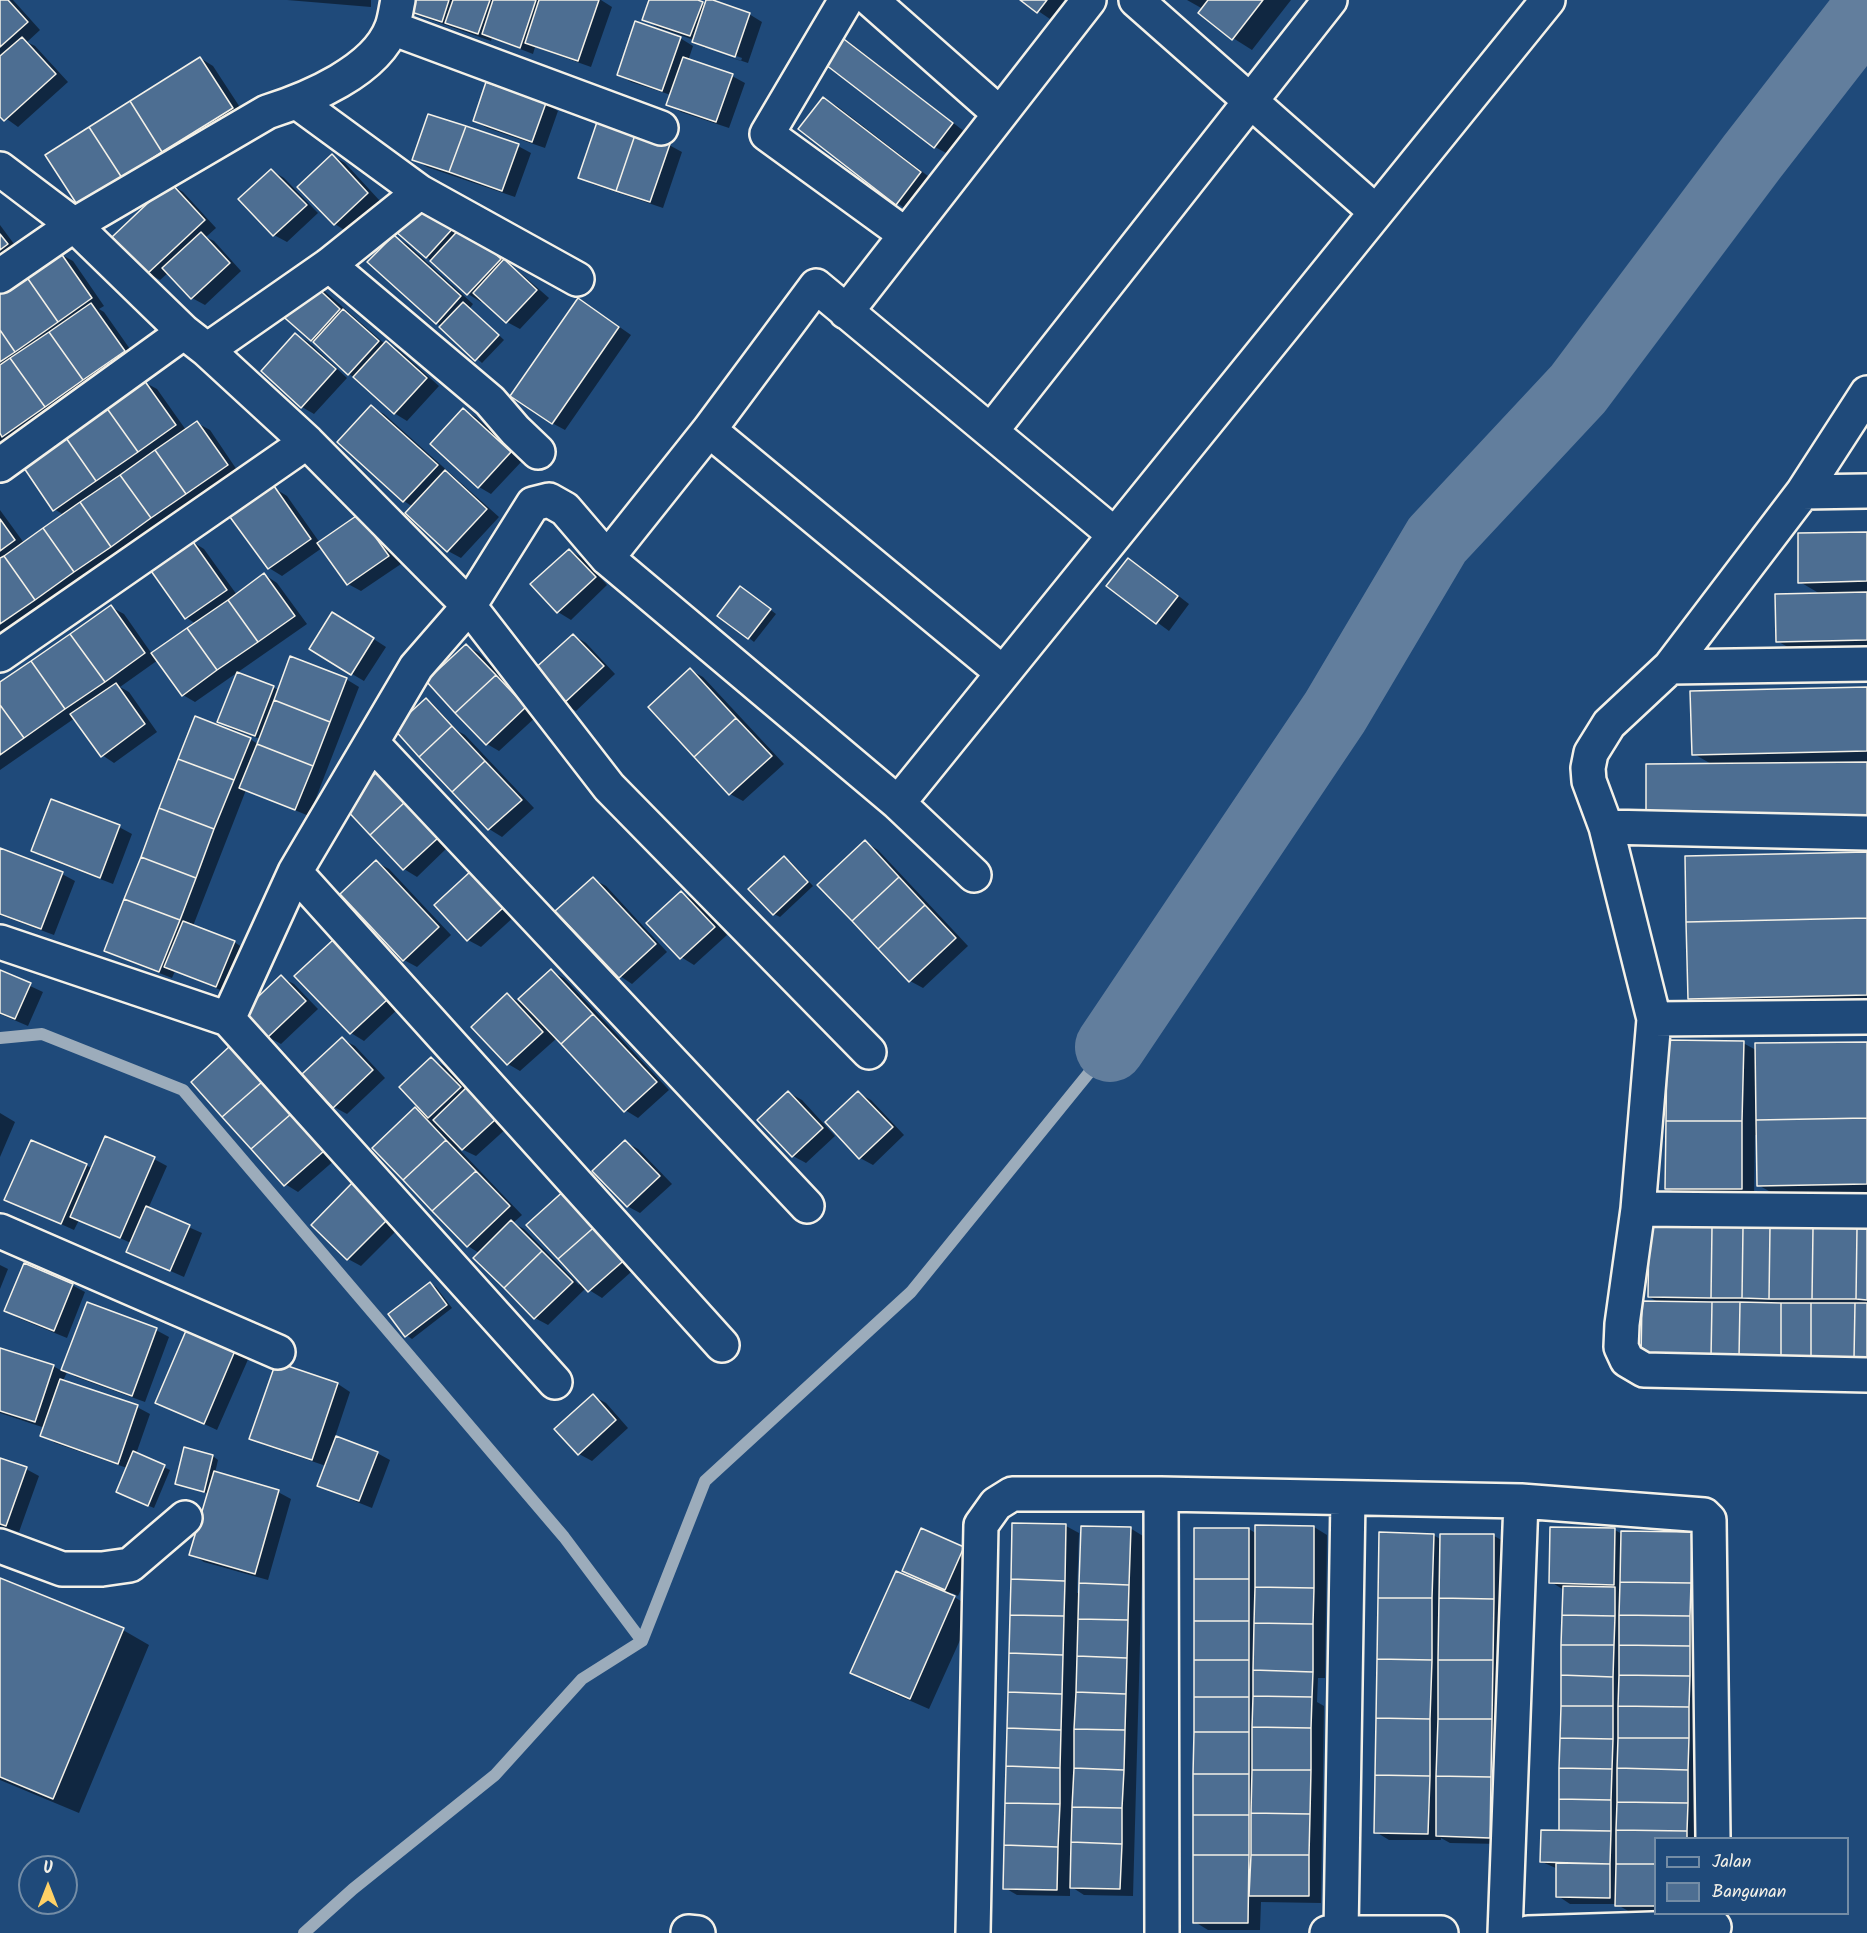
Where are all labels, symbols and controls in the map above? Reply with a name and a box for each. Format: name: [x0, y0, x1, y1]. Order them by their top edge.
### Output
legend: [1654, 1837, 1849, 1915]
text: Jalan: [1712, 1848, 1751, 1877]
north arrow: [18, 1855, 78, 1915]
text: U: [43, 1856, 53, 1881]
text: Bangunan: [1712, 1878, 1786, 1907]

